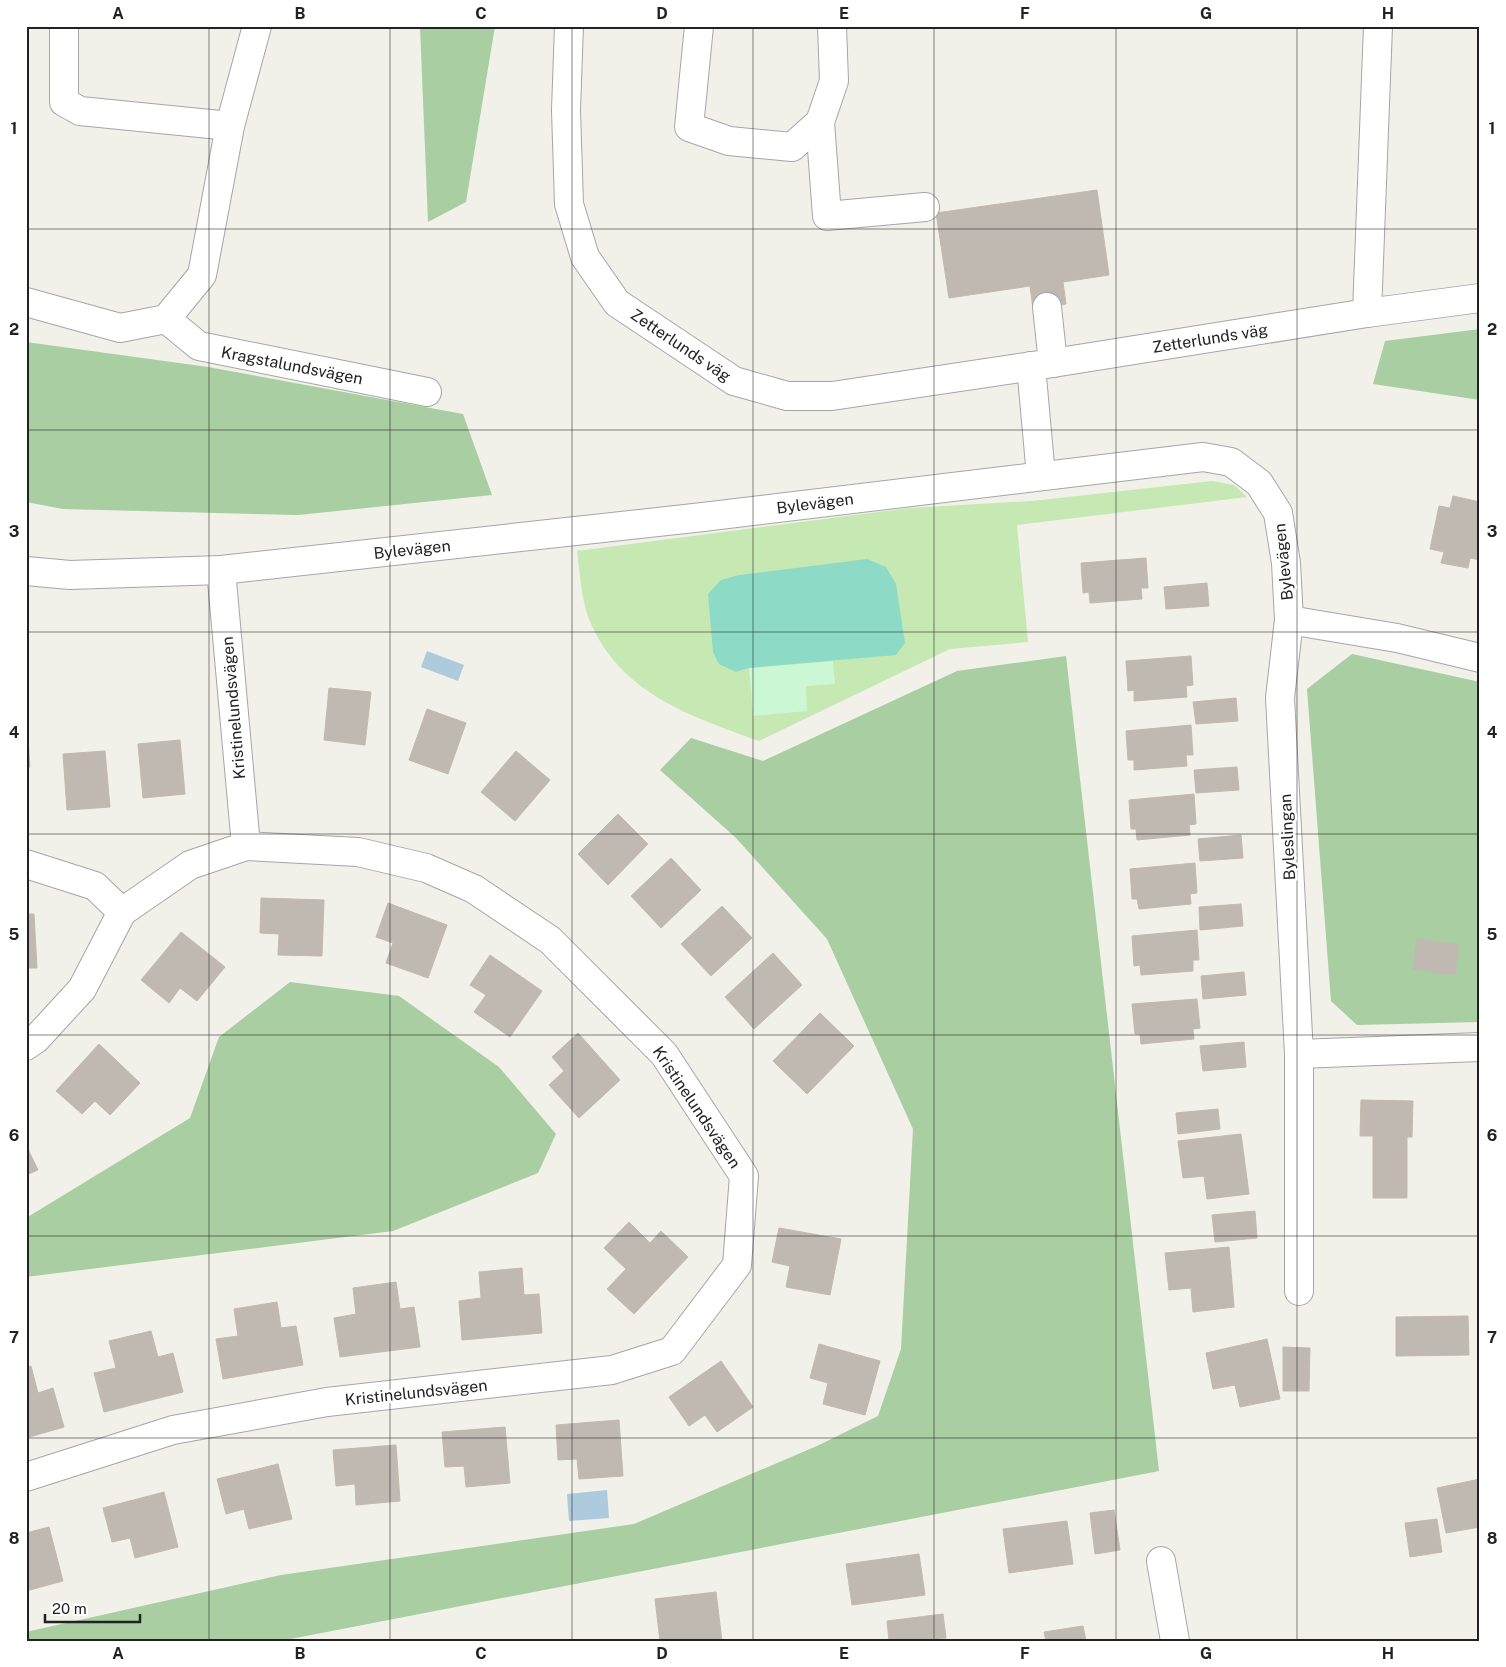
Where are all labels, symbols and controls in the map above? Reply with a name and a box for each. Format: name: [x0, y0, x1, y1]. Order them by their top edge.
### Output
text: A: [112, 4, 124, 23]
text: B: [295, 4, 306, 23]
text: C: [475, 4, 487, 23]
text: D: [656, 4, 668, 23]
text: E: [839, 4, 849, 23]
text: F: [1020, 4, 1030, 23]
text: G: [1200, 4, 1212, 23]
text: H: [1382, 4, 1394, 23]
text: 1: [11, 119, 17, 138]
text: 1: [1489, 119, 1495, 138]
street label: Zetterlunds väg: [627, 305, 734, 386]
text: 2: [9, 320, 19, 339]
street label: Zetterlunds väg: [1151, 320, 1269, 357]
text: 2: [1487, 320, 1497, 339]
street label: Kragstalundsvägen: [219, 342, 364, 389]
street label: Bylevägen: [776, 489, 855, 518]
text: 3: [9, 522, 19, 541]
text: 3: [1487, 522, 1497, 541]
street label: Bylevägen: [1270, 523, 1297, 601]
street label: Bylevägen: [373, 536, 451, 563]
street label: Kristinelundsvägen: [218, 636, 249, 780]
text: 4: [9, 723, 20, 742]
text: 4: [1487, 723, 1498, 742]
street label: Byleslingan: [1276, 793, 1299, 881]
text: 5: [9, 925, 20, 944]
text: 5: [1487, 925, 1498, 944]
street label: Kristinelundsvägen: [649, 1043, 744, 1172]
text: 6: [9, 1126, 19, 1145]
text: 6: [1487, 1126, 1497, 1145]
text: 7: [9, 1328, 19, 1347]
text: 7: [1487, 1328, 1497, 1347]
street label: Kristinelundsvägen: [344, 1376, 488, 1409]
text: 8: [9, 1529, 20, 1548]
text: 8: [1487, 1529, 1498, 1548]
scale bar: [45, 1592, 140, 1624]
text: 20 m: [52, 1600, 87, 1617]
text: A: [112, 1644, 124, 1663]
text: B: [295, 1644, 306, 1663]
text: C: [475, 1644, 487, 1663]
text: D: [656, 1644, 668, 1663]
text: E: [839, 1644, 849, 1663]
text: F: [1020, 1644, 1030, 1663]
text: G: [1200, 1644, 1212, 1663]
text: H: [1382, 1644, 1394, 1663]

